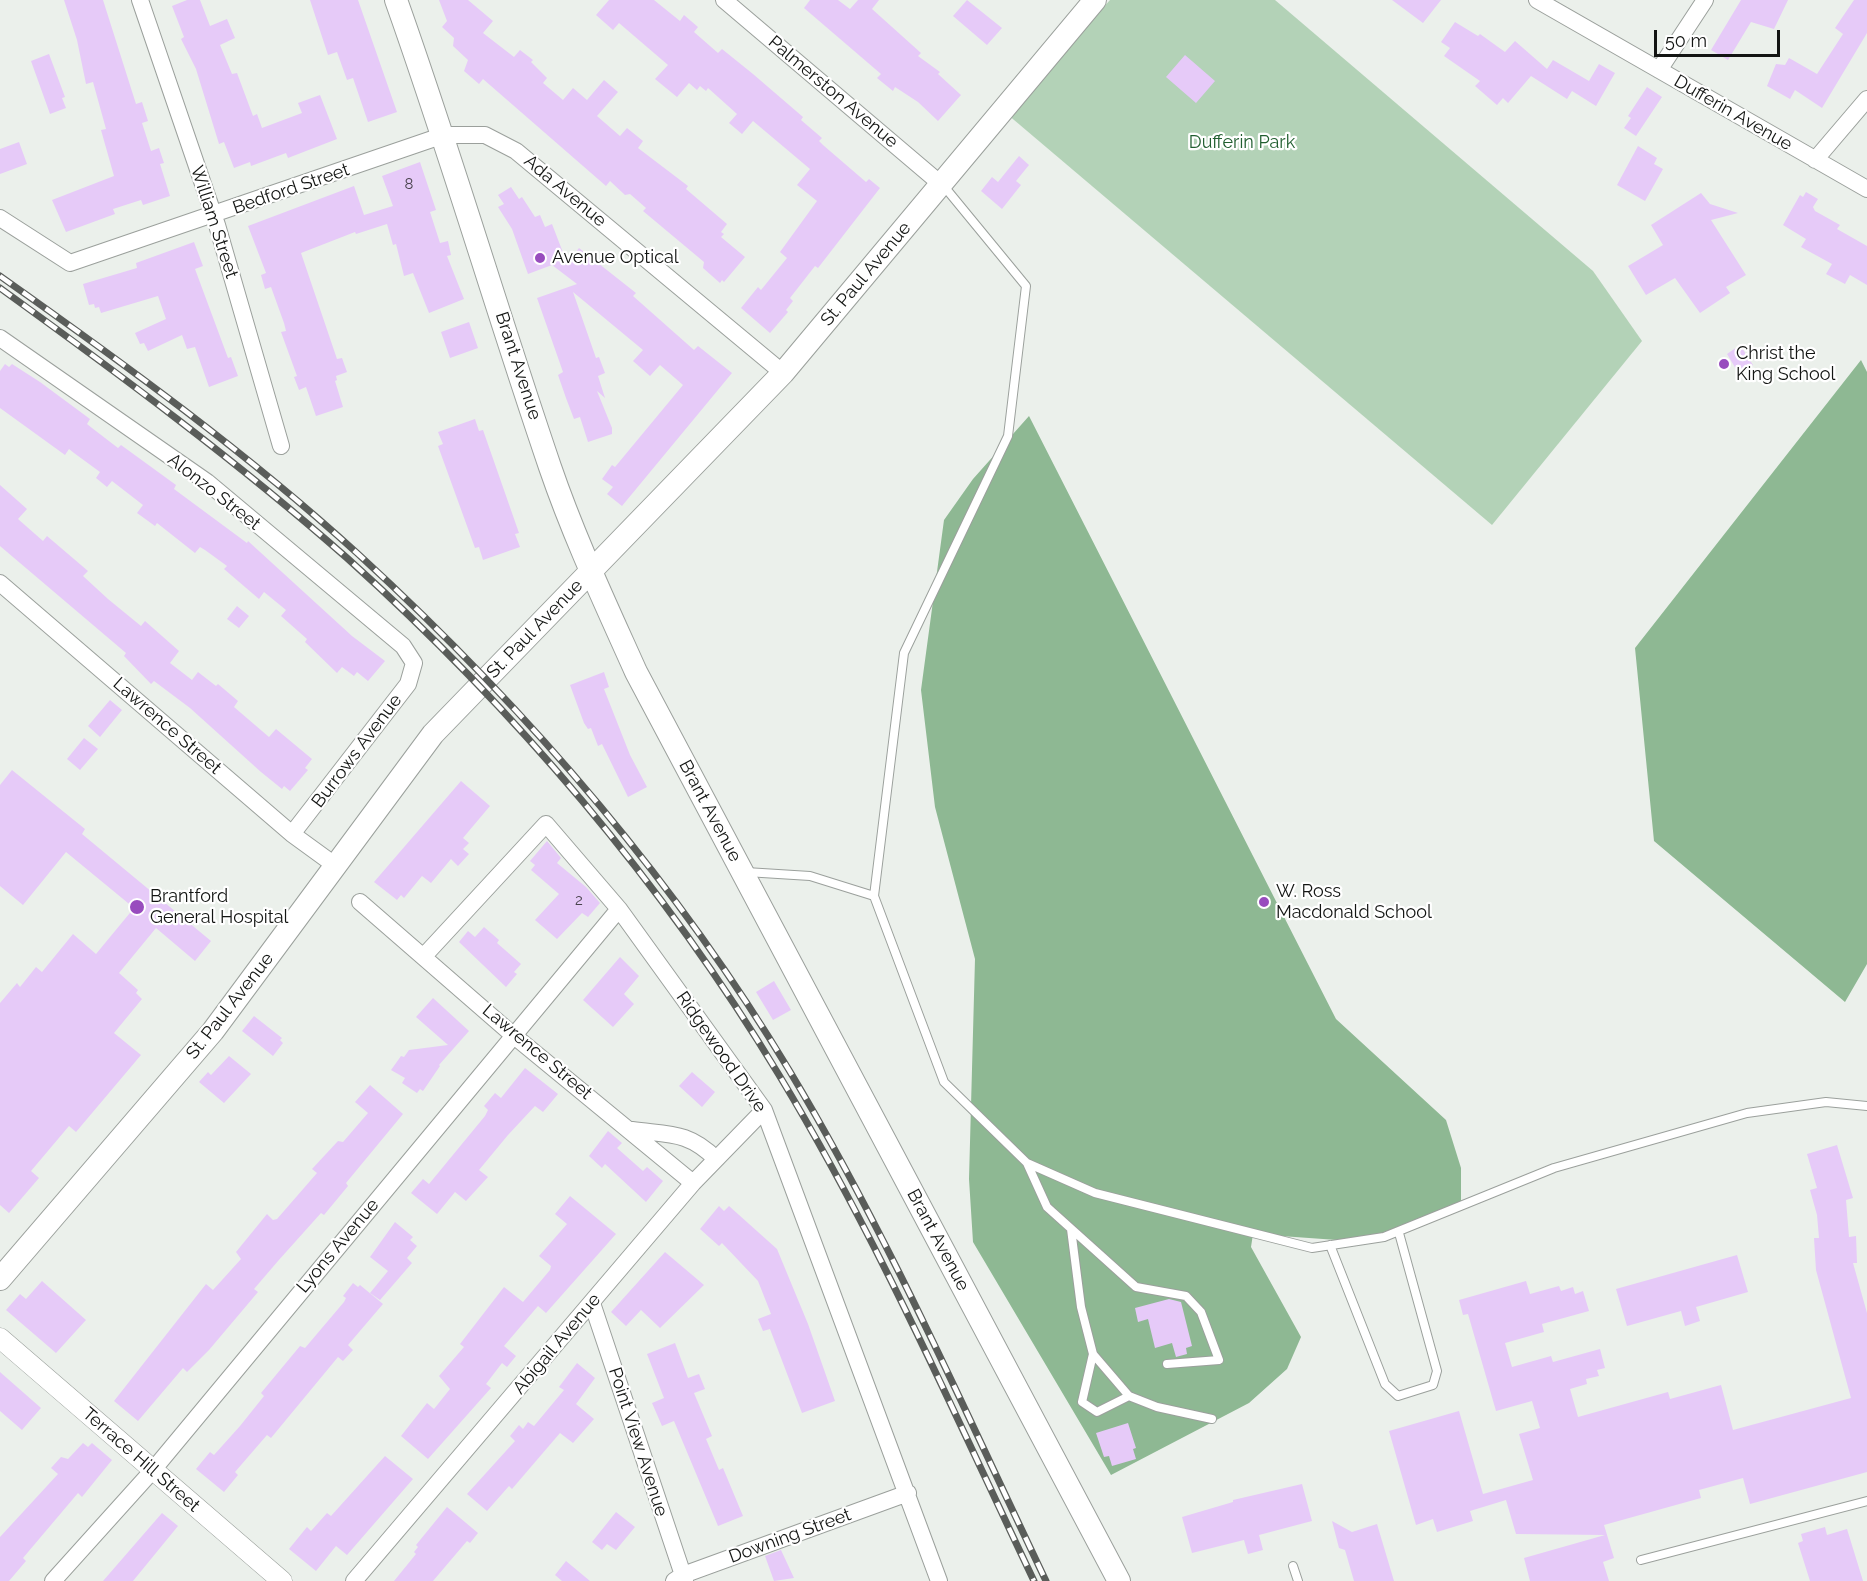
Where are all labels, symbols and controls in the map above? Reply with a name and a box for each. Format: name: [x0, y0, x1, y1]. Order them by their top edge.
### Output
scale bar: [1657, 18, 1783, 56]
text: 50 m: [1665, 30, 1707, 51]
street label: Palmerston Avenue: [764, 31, 902, 153]
street label: Dufferin Avenue: [1670, 70, 1796, 156]
park label: Dufferin Park: [1189, 132, 1295, 154]
street label: Ada Avenue: [520, 150, 610, 232]
street label: Bedford Street: [230, 159, 352, 219]
street label: William Street: [186, 163, 242, 281]
house number: 8: [405, 175, 413, 193]
street label: St. Paul Avenue: [816, 218, 916, 330]
place label: Avenue Optical: [552, 247, 679, 269]
marker: Avenue Optical: [533, 251, 547, 265]
street label: Brant Avenue: [490, 309, 546, 423]
place label: Christ the King School: [1736, 343, 1835, 386]
marker: Christ the King School: [1717, 357, 1731, 371]
street label: Alonzo Street: [163, 449, 265, 535]
street label: St. Paul Avenue: [482, 575, 588, 683]
street label: Lawrence Street: [108, 673, 226, 779]
street label: Burrows Avenue: [307, 690, 407, 812]
street label: Brant Avenue: [674, 756, 746, 866]
place label: W. Ross Macdonald School: [1276, 881, 1432, 924]
place label: Brantford General Hospital: [150, 886, 288, 928]
house number: 2: [575, 891, 583, 909]
marker: W. Ross Macdonald School: [1257, 895, 1271, 909]
marker: Brantford General Hospital: [128, 898, 146, 916]
street label: St. Paul Avenue: [182, 949, 278, 1063]
street label: Ridgewood Drive: [671, 987, 771, 1117]
street label: Lawrence Street: [478, 1000, 596, 1104]
street label: Brant Avenue: [902, 1185, 974, 1295]
street label: Lyons Avenue: [292, 1195, 384, 1297]
street label: Abigail Avenue: [509, 1289, 605, 1399]
street label: Point View Avenue: [604, 1365, 672, 1519]
street label: Terrace Hill Street: [78, 1403, 204, 1517]
street label: Downing Street: [726, 1504, 854, 1568]

